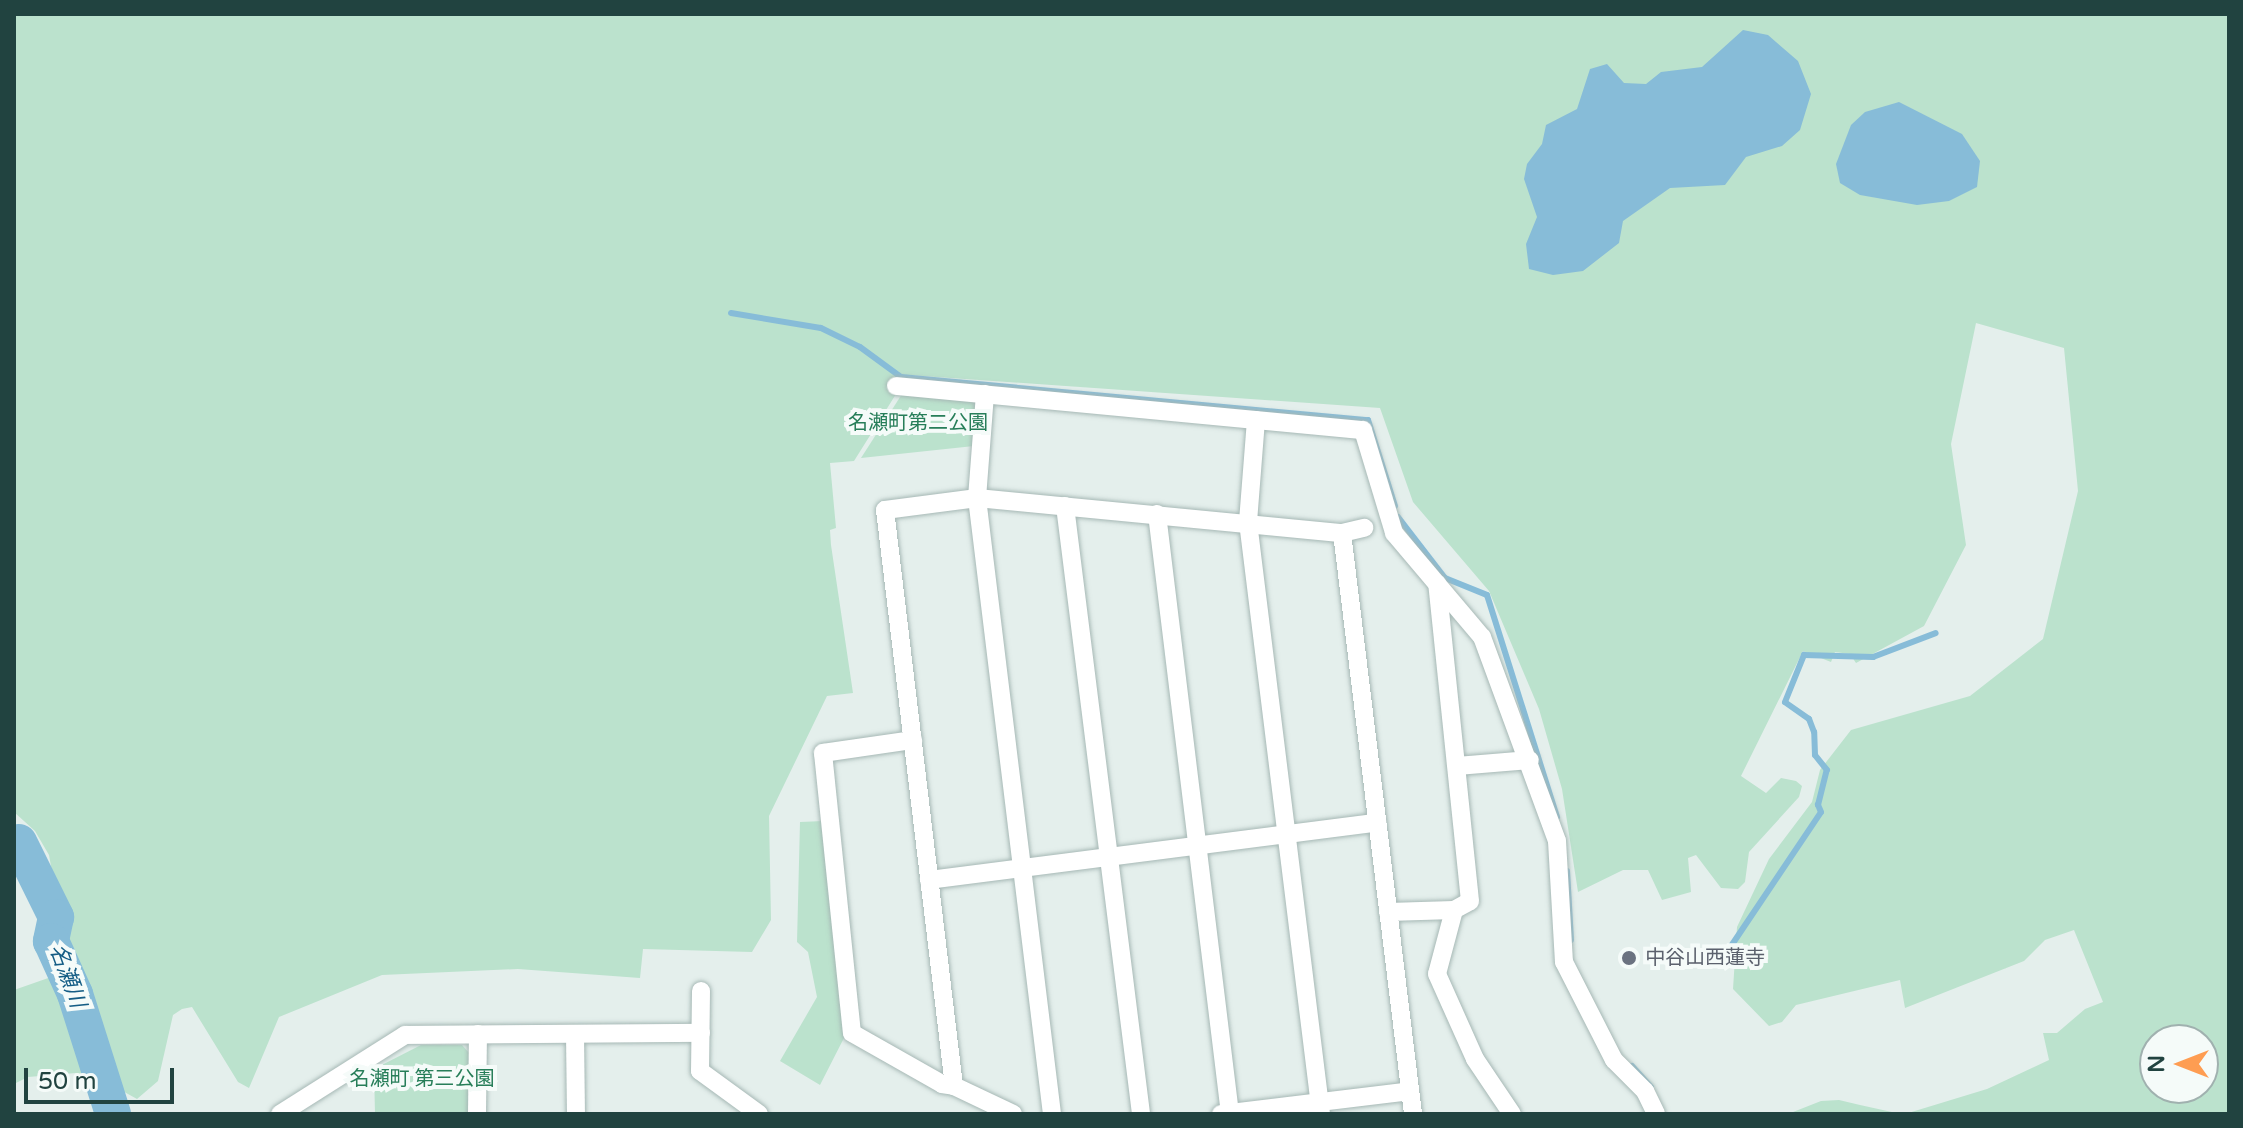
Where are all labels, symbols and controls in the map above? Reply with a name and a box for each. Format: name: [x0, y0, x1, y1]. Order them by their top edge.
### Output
park label: 名瀬町第二公園: [848, 411, 988, 435]
water label: 名瀬川: [43, 940, 91, 1012]
place label: 中谷山西蓮寺: [1645, 946, 1765, 970]
marker: 中谷山西蓮寺: [1620, 949, 1638, 967]
north arrow: [2139, 1024, 2219, 1104]
scale bar: [28, 1052, 178, 1102]
text: N: [2144, 1055, 2170, 1073]
text: 50 m: [38, 1067, 96, 1096]
park label: 名瀬町 第三公園: [349, 1067, 495, 1091]

